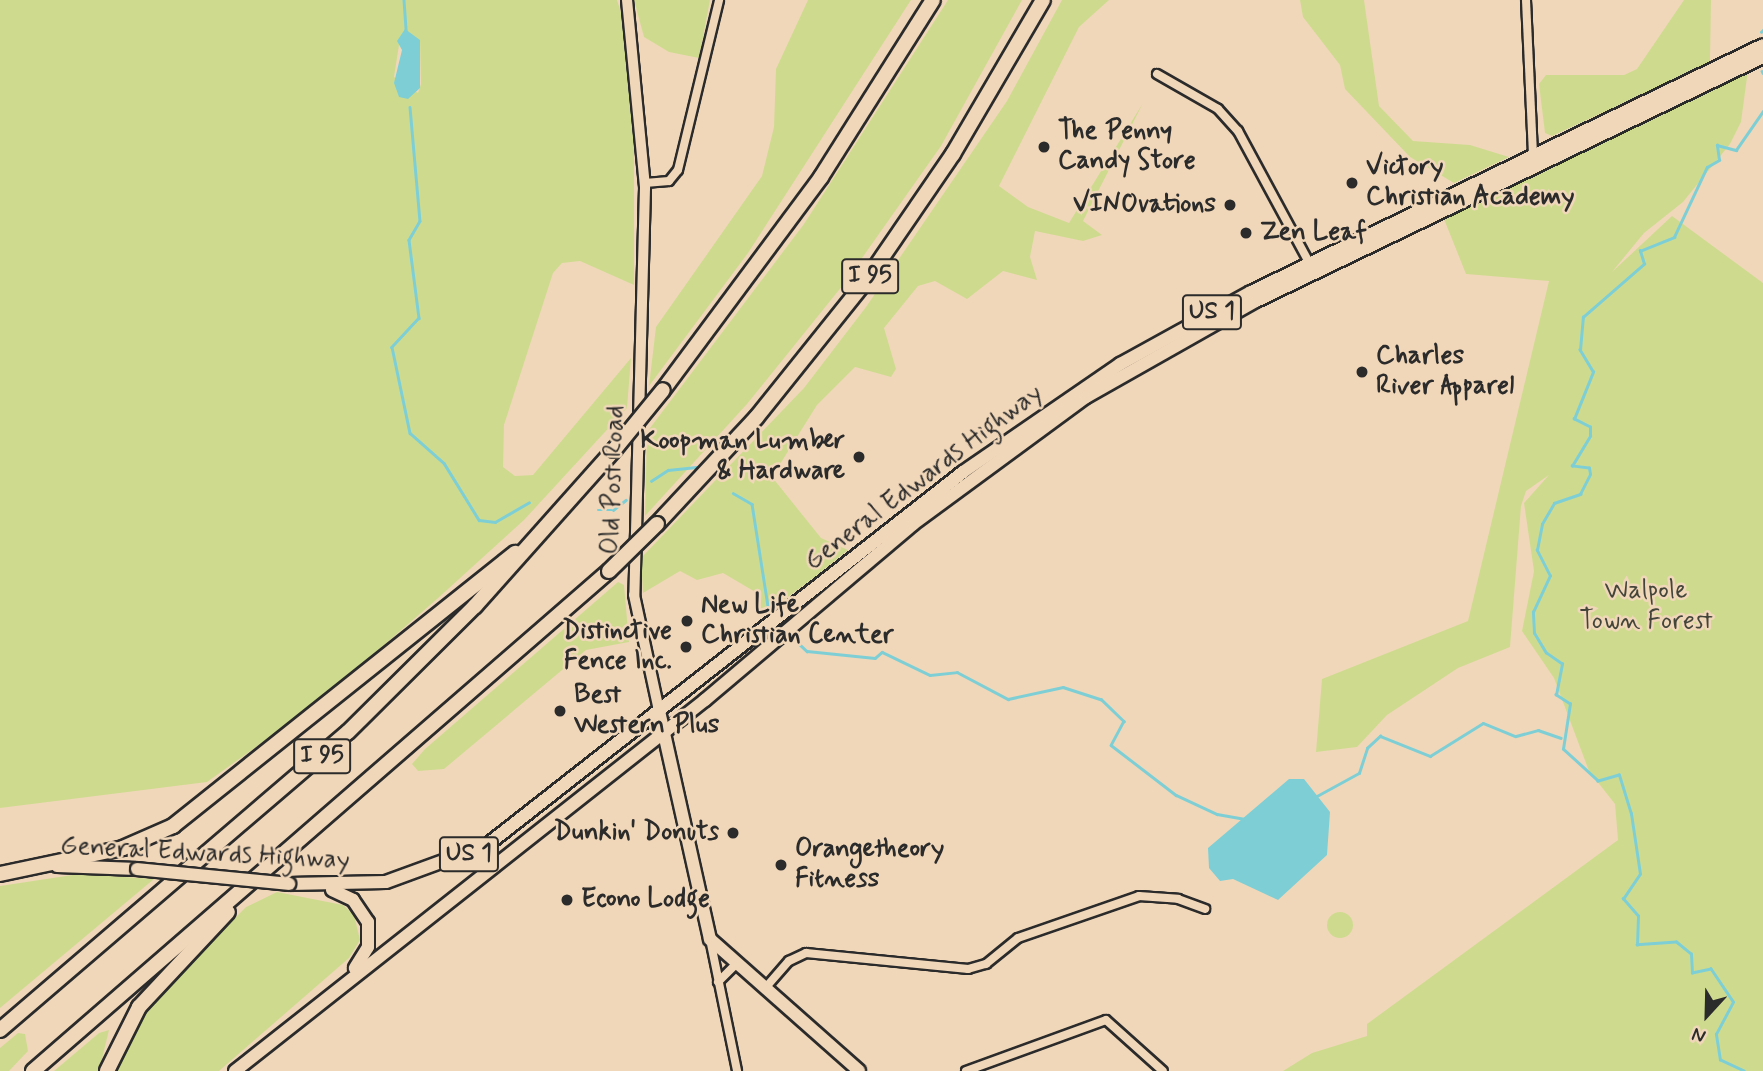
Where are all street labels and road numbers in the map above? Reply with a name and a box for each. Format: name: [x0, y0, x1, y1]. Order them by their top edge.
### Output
road number: I 95: [840, 256, 900, 296]
road number: US 1: [1180, 292, 1244, 332]
street label: General Edwards Highway: [800, 379, 1048, 577]
street label: Old Post Road: [596, 407, 632, 553]
road number: I 95: [292, 736, 352, 776]
street label: General Edwards Highway: [61, 831, 349, 877]
road number: US 1: [438, 834, 500, 874]

